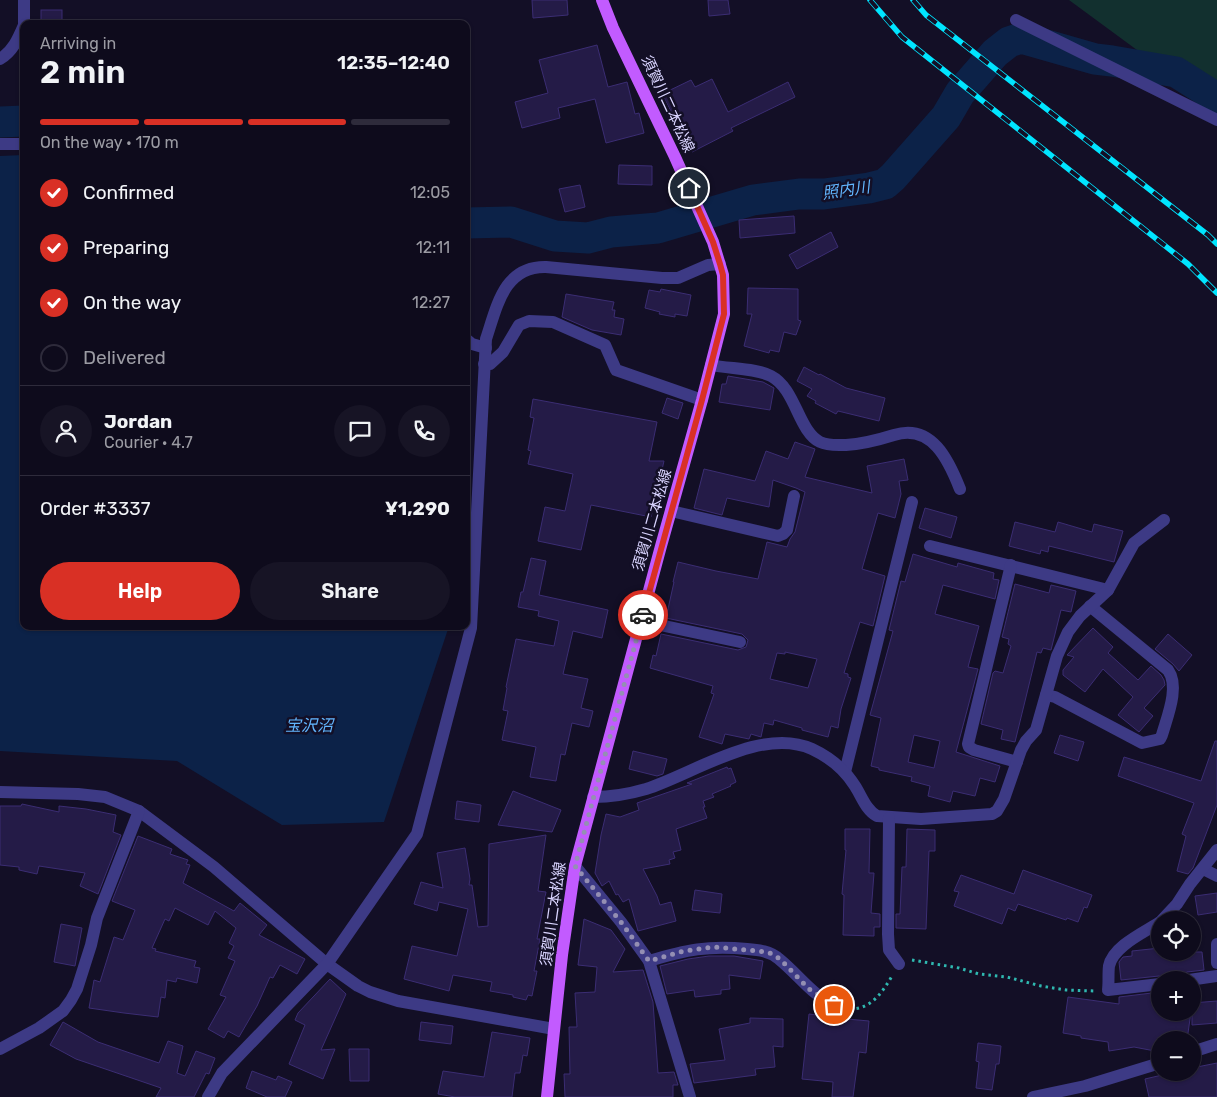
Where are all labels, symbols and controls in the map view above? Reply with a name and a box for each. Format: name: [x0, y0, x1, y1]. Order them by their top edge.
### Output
text: Arriving in: [40, 34, 116, 53]
text: 12:35–12:40: [337, 51, 450, 74]
text: 2 min: [40, 53, 125, 91]
street label: 須賀川二本松線: [638, 53, 698, 155]
text: On the way · 170 m: [40, 133, 179, 152]
pin: [668, 167, 710, 209]
icon: home: [675, 174, 703, 202]
water label: 照内川: [821, 177, 873, 203]
icon: check: [40, 179, 68, 207]
text: Confirmed: [83, 181, 174, 204]
text: 12:05: [410, 183, 450, 202]
icon: check: [40, 234, 68, 262]
text: Preparing: [83, 236, 169, 259]
text: 12:11: [416, 238, 450, 257]
icon: check: [40, 289, 68, 317]
text: On the way: [83, 291, 181, 314]
text: 12:27: [412, 293, 450, 312]
text: Delivered: [83, 346, 166, 369]
button: person: [40, 405, 92, 457]
button: chat: [334, 405, 386, 457]
button: phone: [398, 405, 450, 457]
text: Jordan: [104, 410, 172, 433]
text: Courier · 4.7: [104, 433, 193, 452]
street label: 須賀川二本松線: [629, 467, 675, 573]
text: Order #3337: [40, 497, 151, 520]
text: ¥1,290: [385, 497, 450, 520]
button: Help: [40, 562, 240, 620]
button: Share: [250, 562, 450, 620]
courier: [618, 590, 668, 640]
icon: car: [629, 601, 657, 629]
water label: 宝沢沼: [285, 716, 335, 735]
street label: 須賀川二本松線: [537, 861, 569, 967]
map controls: [1151, 911, 1201, 1081]
button: locate: [1151, 911, 1201, 961]
button: +: [1151, 971, 1201, 1021]
pin: [813, 984, 855, 1026]
icon: bag: [820, 991, 848, 1019]
button: −: [1151, 1031, 1201, 1081]

